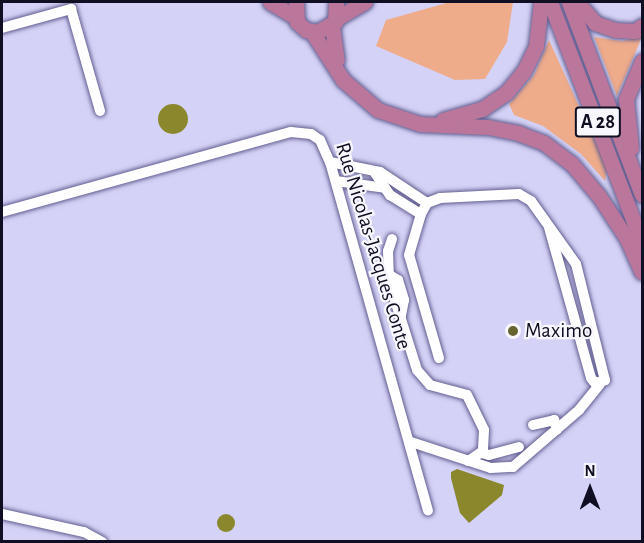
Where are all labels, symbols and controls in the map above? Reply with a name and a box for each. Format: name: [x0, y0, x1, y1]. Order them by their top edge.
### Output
road number: A 28: [574, 105, 622, 139]
street label: Rue Nicolas-Jacques Conte: [330, 139, 416, 353]
place label: Maximo: [525, 318, 592, 344]
marker: Maximo: [506, 324, 520, 338]
north arrow: [560, 459, 620, 519]
text: N: [584, 463, 596, 479]

